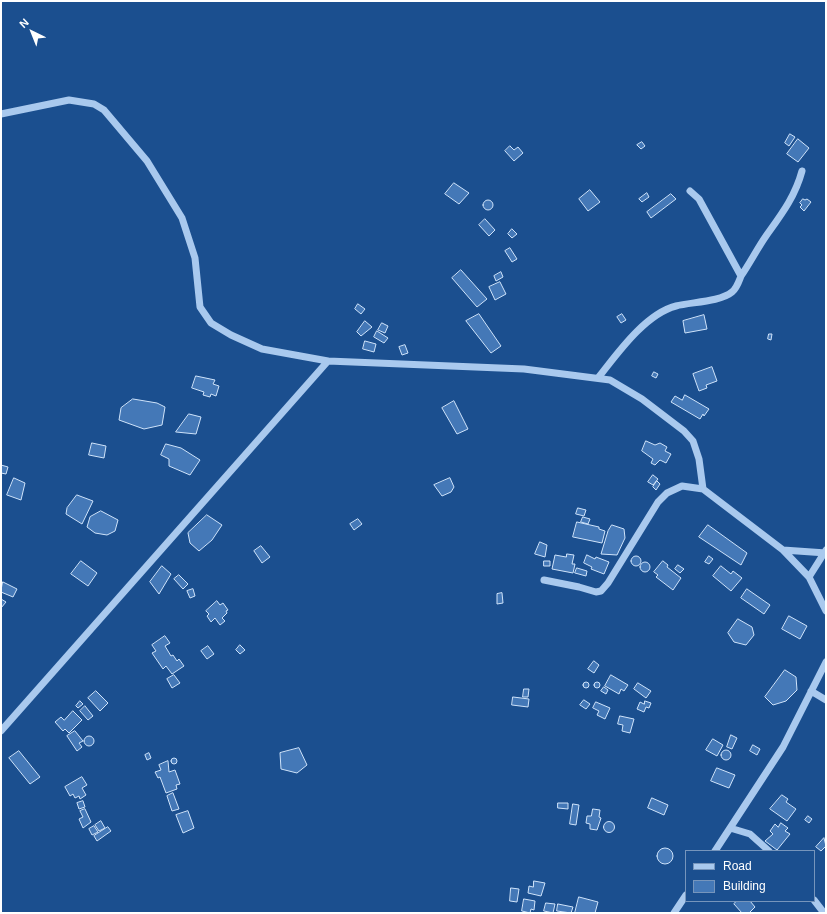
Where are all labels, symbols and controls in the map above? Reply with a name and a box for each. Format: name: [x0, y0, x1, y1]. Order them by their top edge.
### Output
north arrow: [12, 12, 52, 52]
text: N: [17, 16, 31, 30]
legend: [685, 850, 815, 902]
text: Road: [723, 859, 752, 873]
text: Building: [723, 879, 766, 893]

